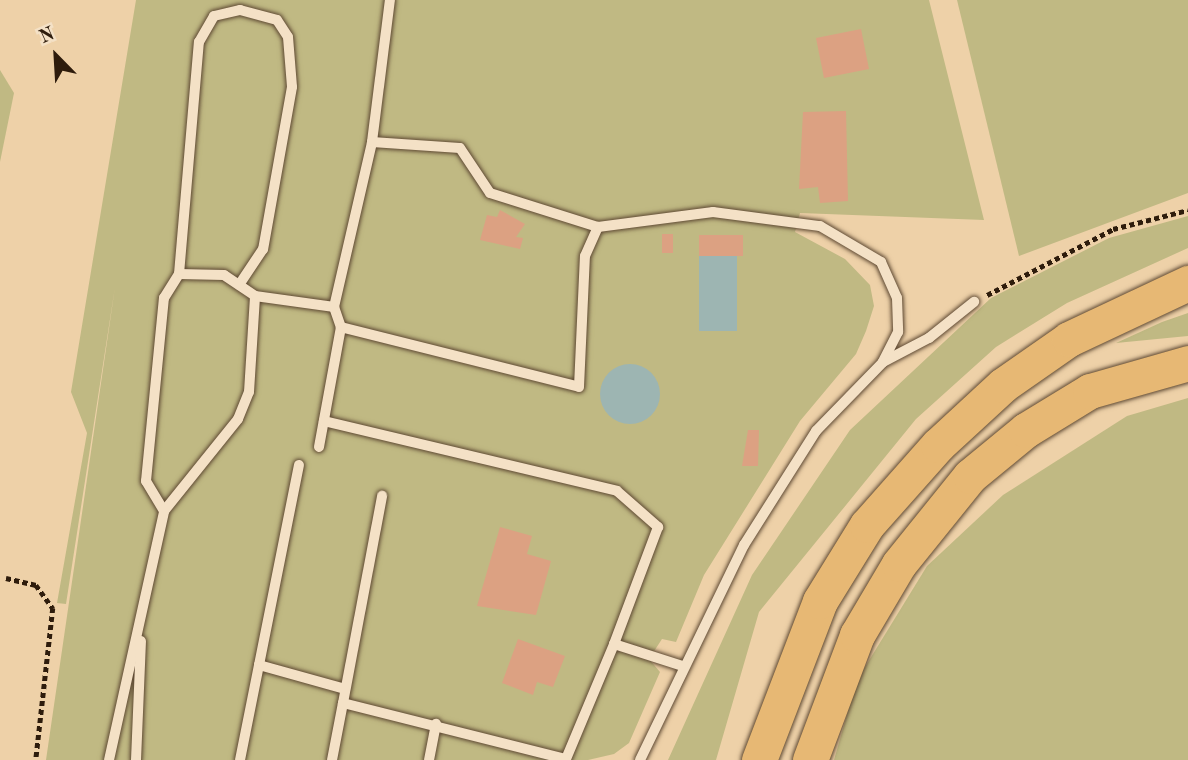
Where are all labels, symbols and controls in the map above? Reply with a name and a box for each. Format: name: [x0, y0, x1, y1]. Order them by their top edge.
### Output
north arrow: [21, 21, 91, 91]
text: N: [37, 25, 58, 48]

